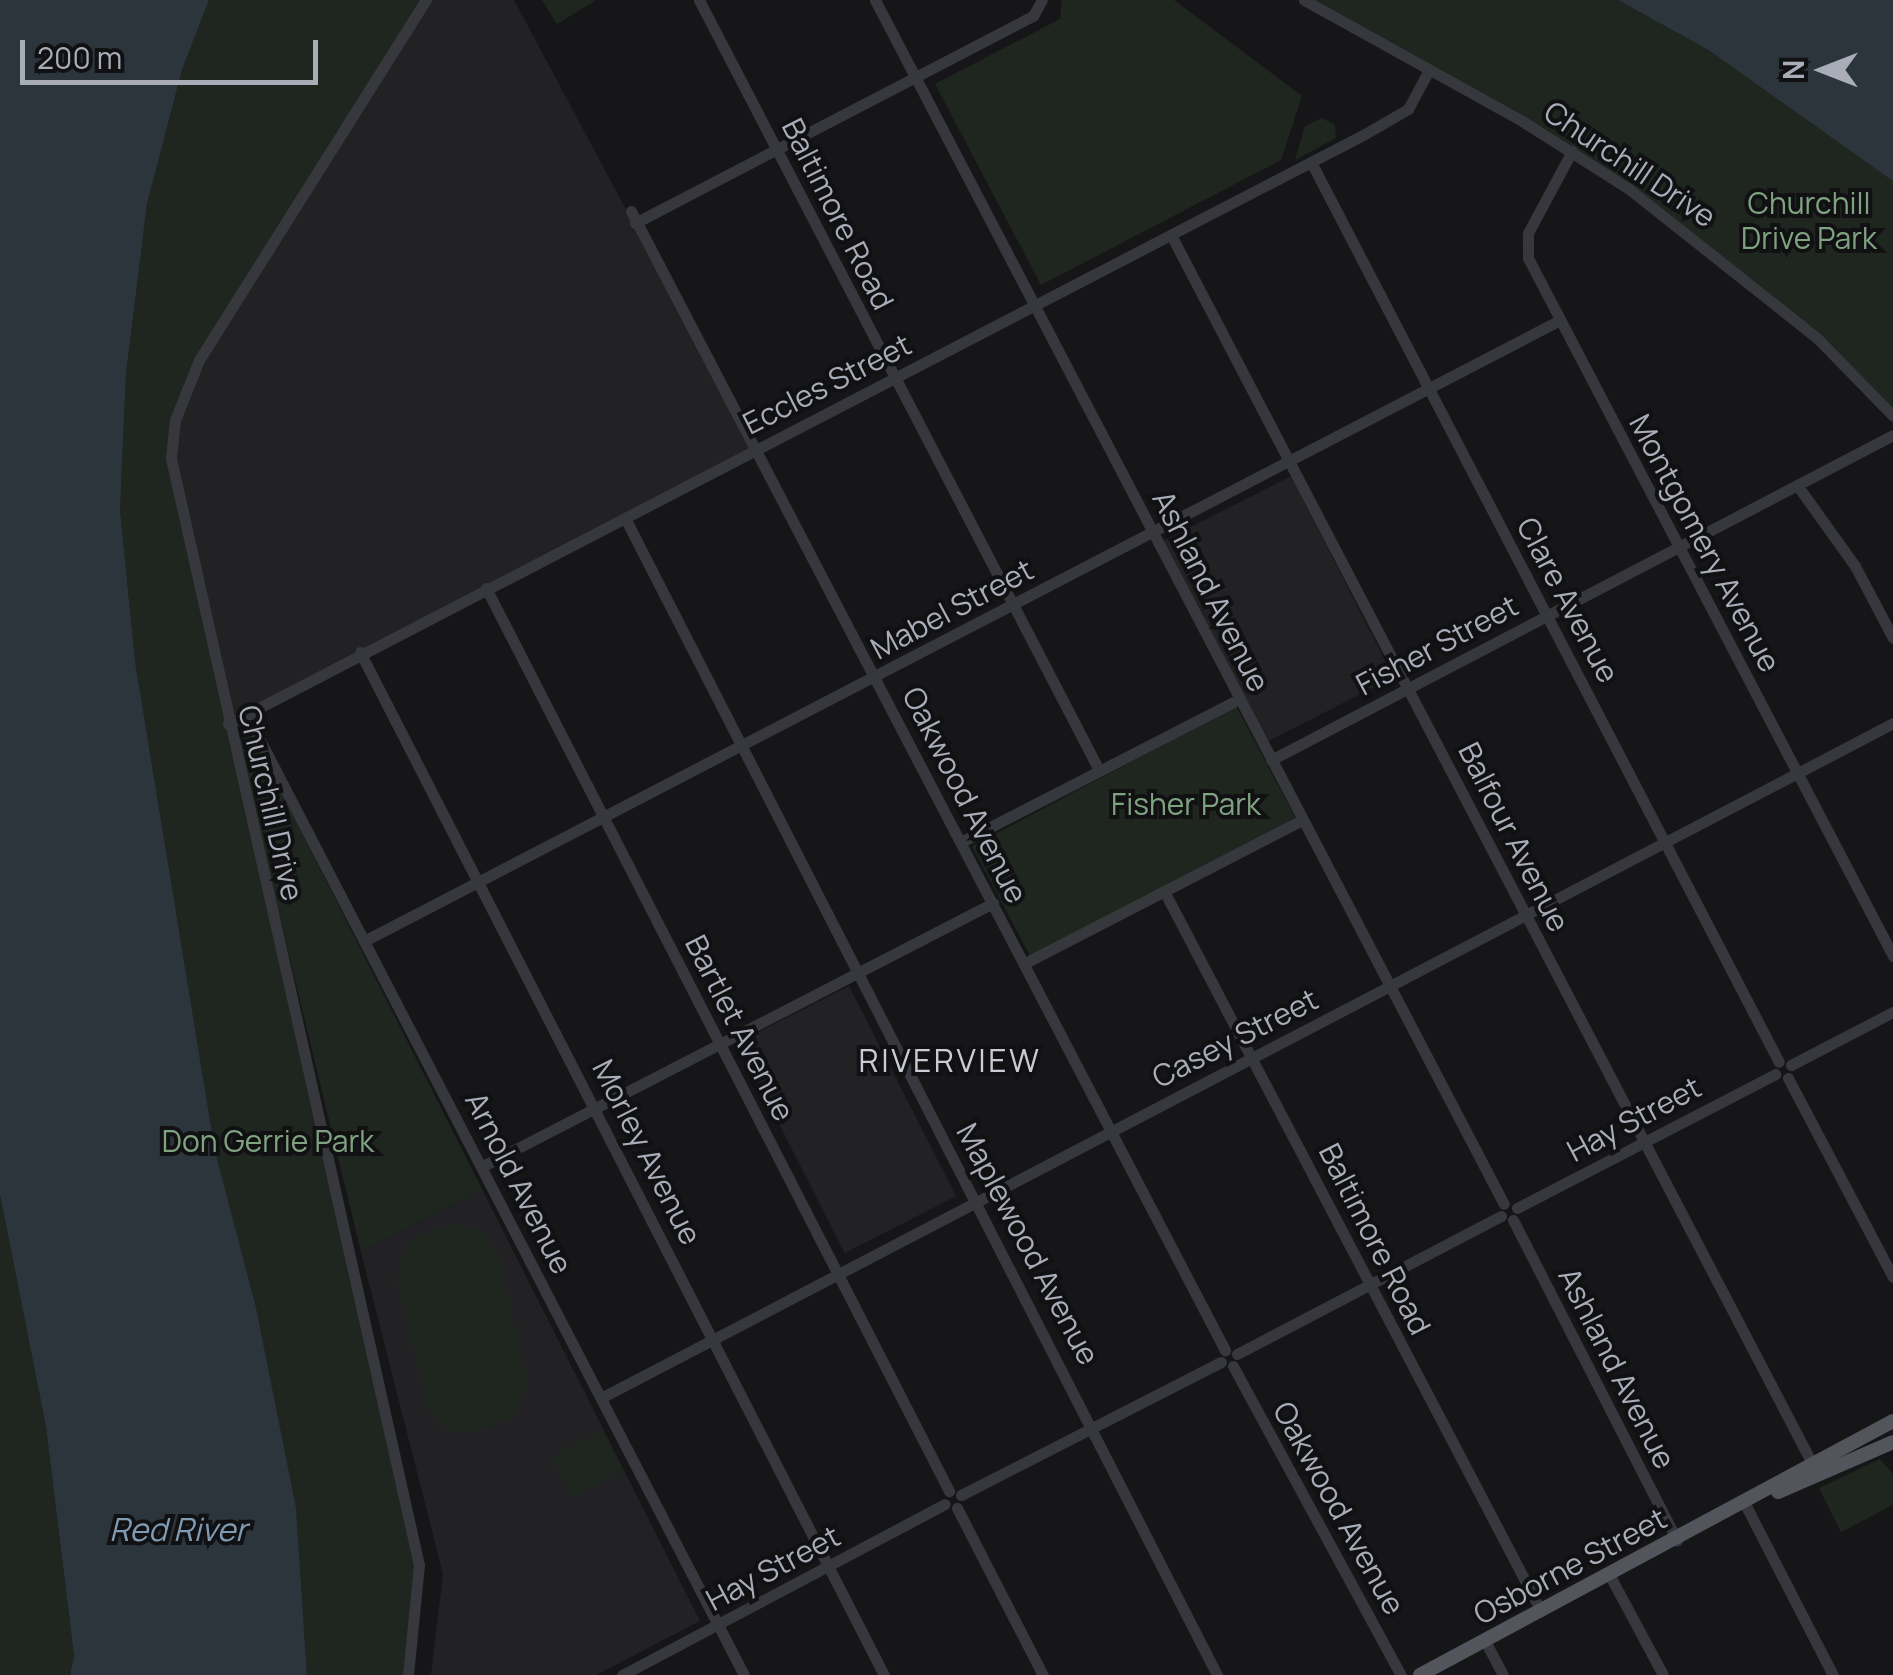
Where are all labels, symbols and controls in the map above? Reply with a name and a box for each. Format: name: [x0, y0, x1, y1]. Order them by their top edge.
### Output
scale bar: [25, 20, 322, 82]
north arrow: [1773, 20, 1873, 120]
text: 200 m: [37, 37, 122, 78]
text: N: [1774, 60, 1812, 80]
street label: Churchill Drive: [1537, 93, 1723, 235]
street label: Baltimore Road: [774, 113, 902, 315]
park label: Churchill Drive Park: [1741, 185, 1877, 256]
street label: Eccles Street: [737, 326, 917, 442]
street label: Montgomery Avenue: [1622, 408, 1788, 678]
street label: Ashland Avenue: [1145, 485, 1277, 697]
street label: Clare Avenue: [1509, 511, 1627, 689]
street label: Mabel Street: [865, 551, 1039, 667]
street label: Fisher Street: [1350, 587, 1524, 703]
street label: Oakwood Avenue: [895, 681, 1035, 909]
street label: Churchill Drive: [231, 702, 311, 904]
street label: Balfour Avenue: [1451, 737, 1577, 937]
park label: Fisher Park: [1111, 786, 1261, 822]
street label: Bartlet Avenue: [678, 929, 802, 1127]
street label: Casey Street: [1146, 981, 1324, 1095]
district label: RIVERVIEW: [859, 1041, 1041, 1079]
street label: Morley Avenue: [585, 1054, 709, 1250]
street label: Hay Street: [1561, 1069, 1707, 1169]
street label: Arnold Avenue: [458, 1086, 580, 1280]
street label: Maplewood Avenue: [949, 1117, 1107, 1371]
park label: Don Gerrie Park: [162, 1123, 374, 1159]
street label: Baltimore Road: [1311, 1138, 1439, 1340]
street label: Ashland Avenue: [1551, 1262, 1683, 1474]
street label: Oakwood Avenue: [1266, 1395, 1412, 1621]
street label: Osborne Street: [1467, 1500, 1673, 1632]
water label: Red River: [109, 1510, 247, 1548]
street label: Hay Street: [700, 1518, 846, 1618]

